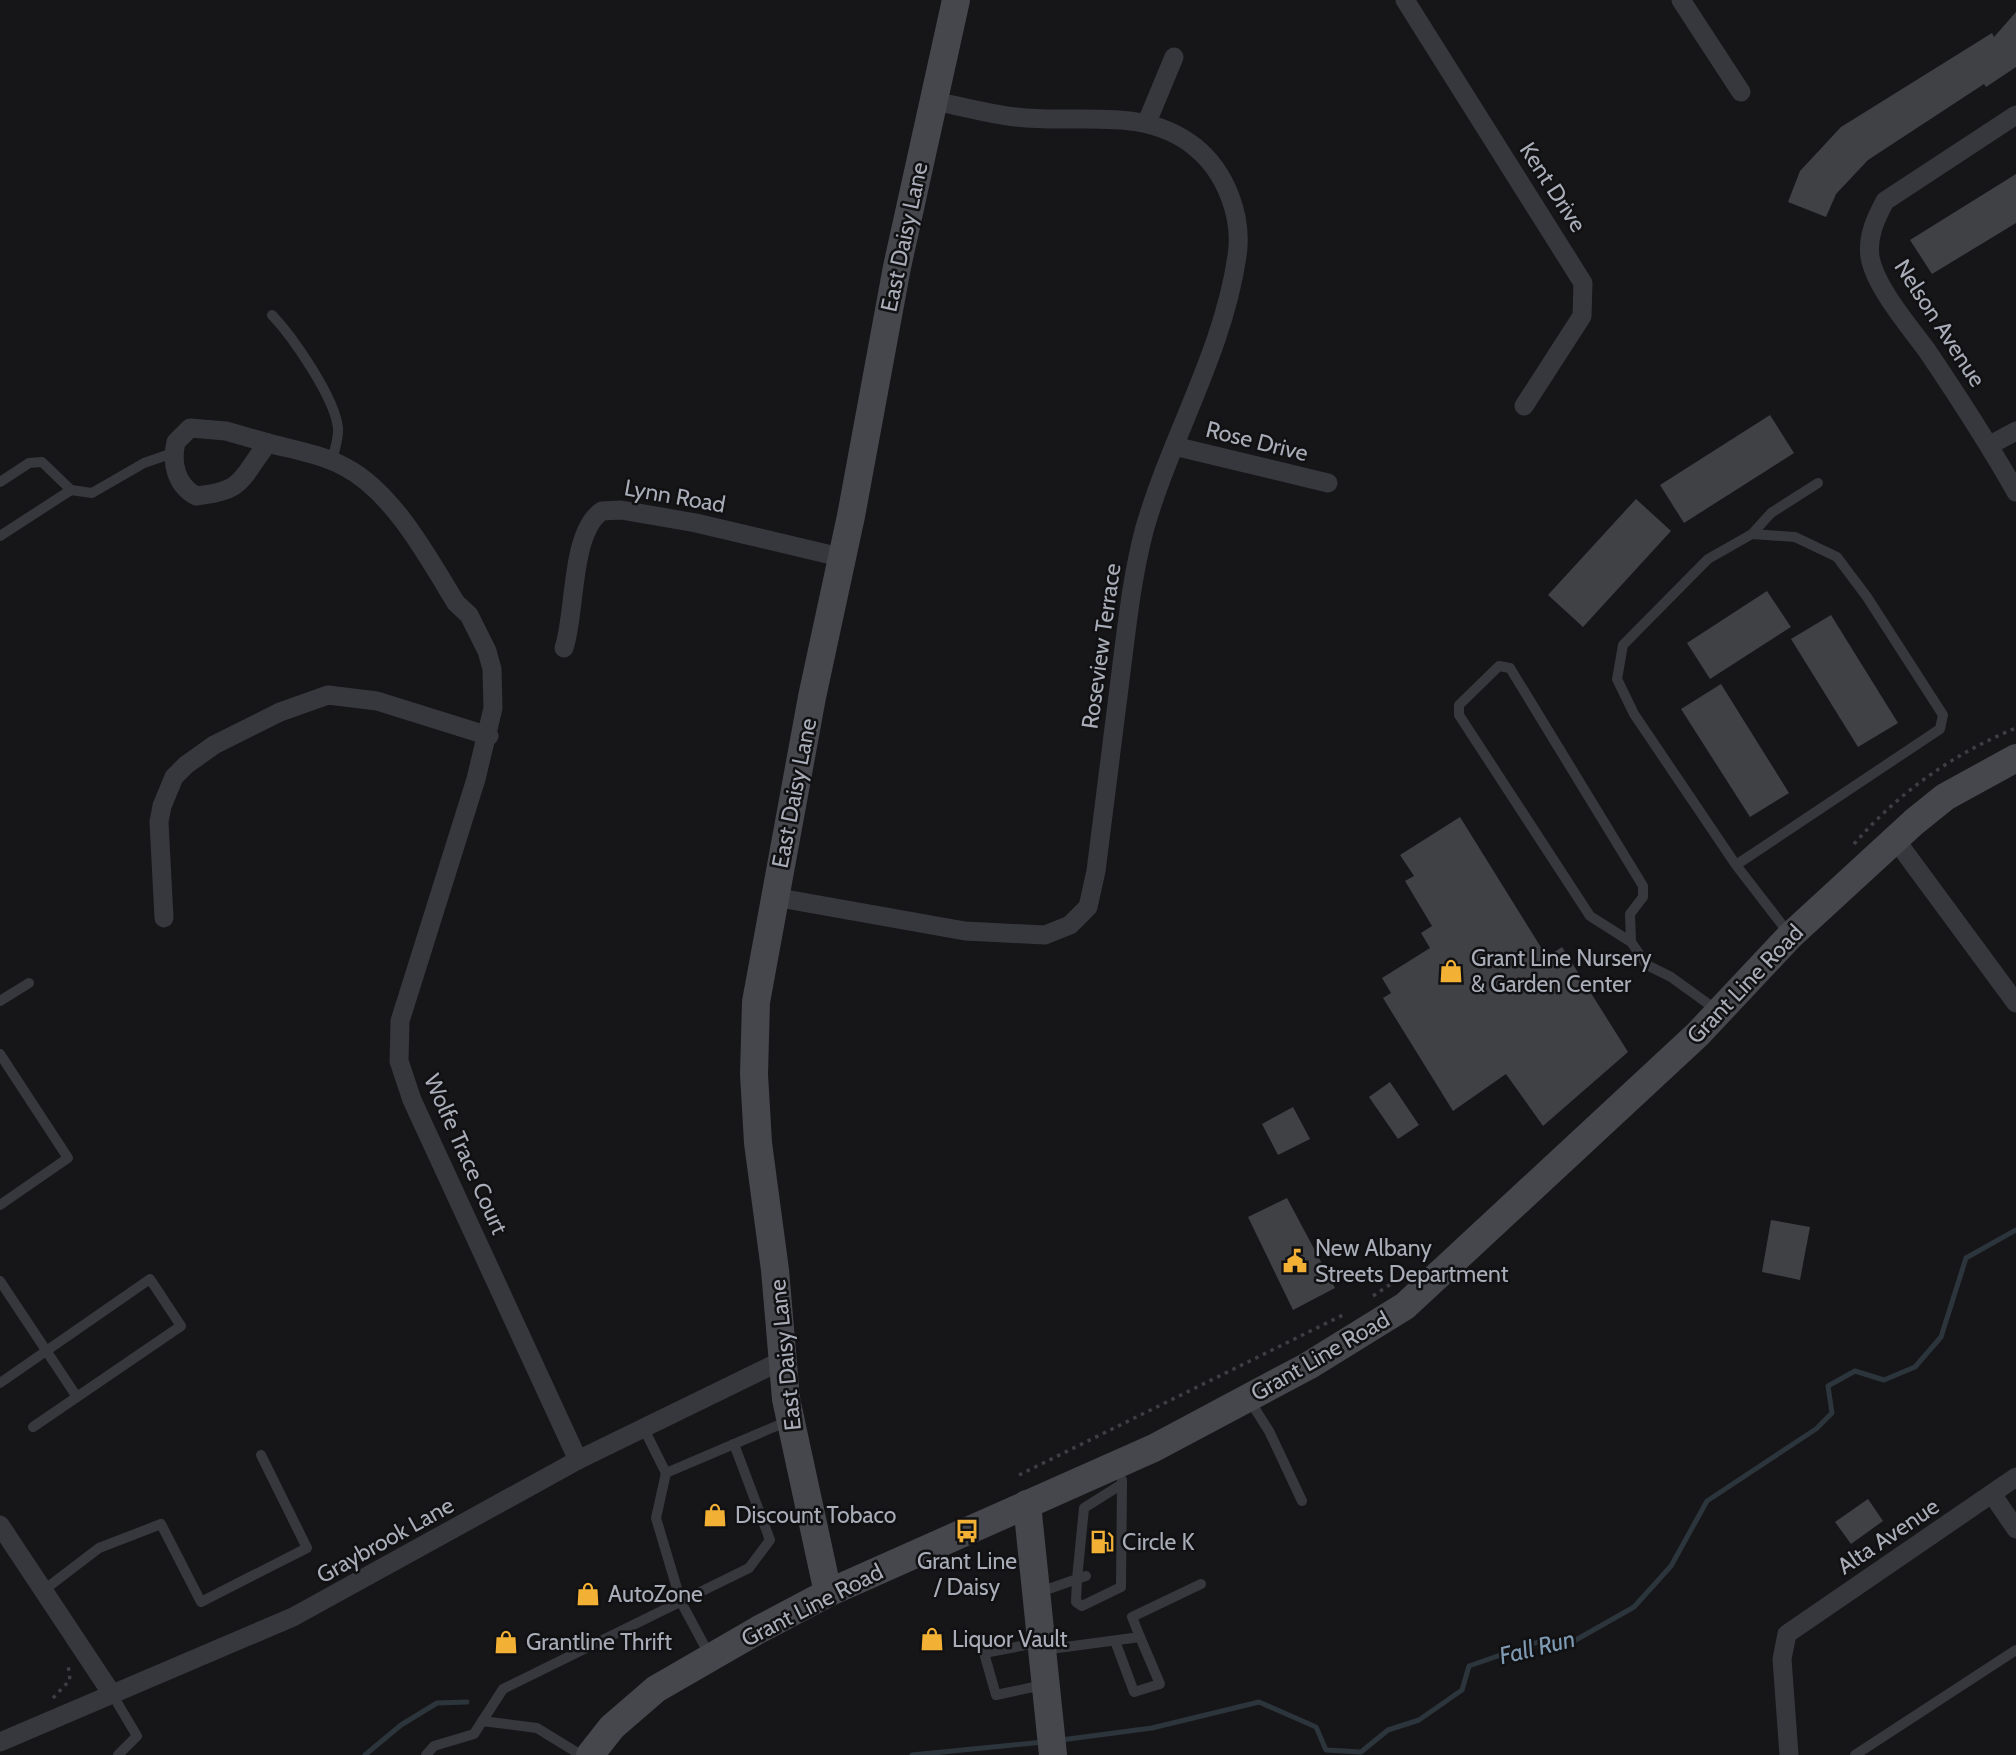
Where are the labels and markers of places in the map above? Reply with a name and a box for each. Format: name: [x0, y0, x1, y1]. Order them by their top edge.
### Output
place label: Grant Line Nursery & Garden Center: [1471, 944, 1652, 998]
shop icon: Grant Line Nursery & Garden Center: [1437, 957, 1465, 985]
place label: New Albany Streets Department: [1315, 1234, 1509, 1288]
public building icon: New Albany Streets Department: [1281, 1247, 1309, 1275]
shop icon: Discount Tobaco: [701, 1501, 729, 1529]
place label: Discount Tobaco: [735, 1501, 896, 1529]
bus stop icon: Grant Line / Daisy: [953, 1517, 981, 1545]
fuel station icon: Circle K: [1088, 1528, 1116, 1556]
place label: Circle K: [1122, 1528, 1194, 1556]
place label: Grant Line / Daisy: [917, 1547, 1017, 1601]
shop icon: AutoZone: [574, 1580, 602, 1608]
place label: AutoZone: [608, 1580, 703, 1608]
shop icon: Liquor Vault: [918, 1625, 946, 1653]
place label: Liquor Vault: [952, 1625, 1068, 1653]
shop icon: Grantline Thrift: [492, 1628, 520, 1656]
place label: Grantline Thrift: [526, 1628, 672, 1656]

